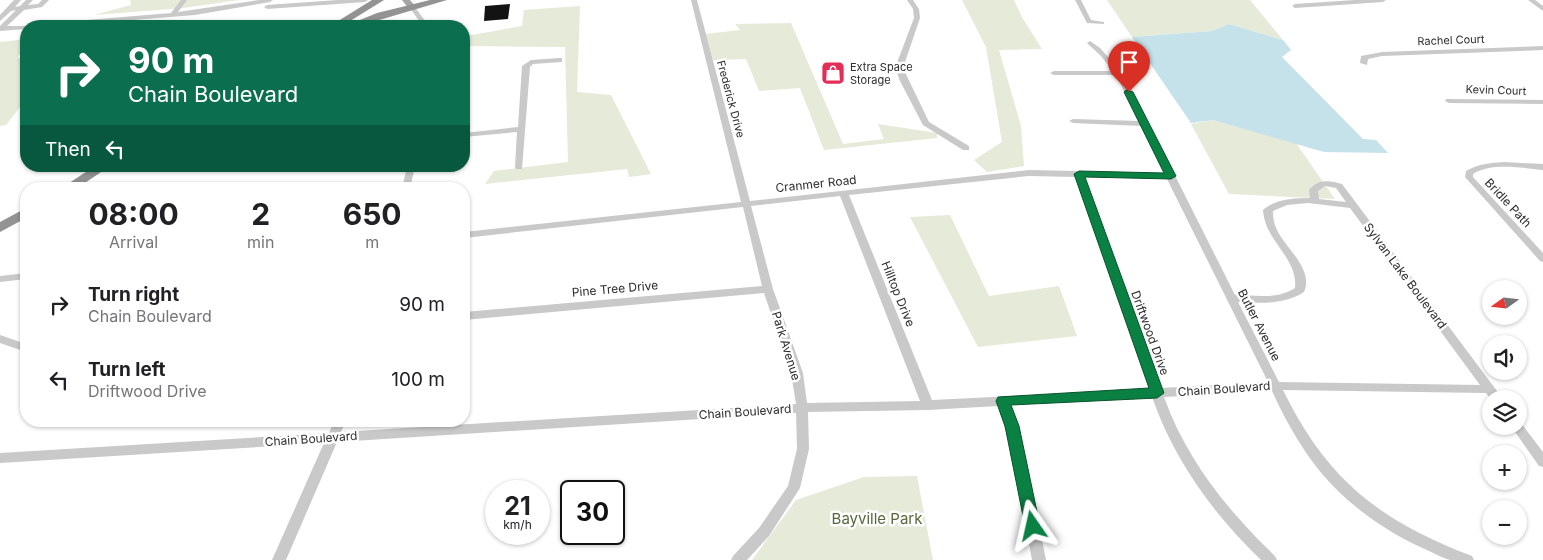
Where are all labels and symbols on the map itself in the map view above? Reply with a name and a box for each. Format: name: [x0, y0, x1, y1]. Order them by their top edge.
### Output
street label: Rachel Court: [1417, 32, 1485, 48]
pin: [1108, 41, 1150, 92]
street label: Frederick Drive: [714, 59, 748, 139]
shop icon: Extra Space Storage: [820, 60, 846, 86]
place label: Extra Space Storage: [850, 60, 913, 87]
street label: Kevin Court: [1465, 82, 1527, 98]
street label: Cranmer Road: [775, 172, 857, 195]
street label: Bridle Path: [1482, 175, 1535, 230]
street label: Sylvan Lake Boulevard: [1361, 220, 1450, 332]
street label: Hilltop Drive: [879, 259, 918, 329]
street label: Pine Tree Drive: [571, 277, 659, 300]
north arrow: [1482, 280, 1528, 325]
street label: Butler Avenue: [1235, 286, 1284, 363]
street label: Driftwood Drive: [1128, 288, 1173, 377]
street label: Park Avenue: [769, 310, 804, 382]
street label: Chain Boulevard: [1177, 378, 1271, 399]
street label: Chain Boulevard: [698, 401, 792, 422]
street label: Chain Boulevard: [264, 428, 358, 449]
speed limit sign: 30: [560, 480, 625, 545]
position arrow: [1006, 499, 1058, 551]
park label: Bayville Park: [832, 509, 923, 528]

